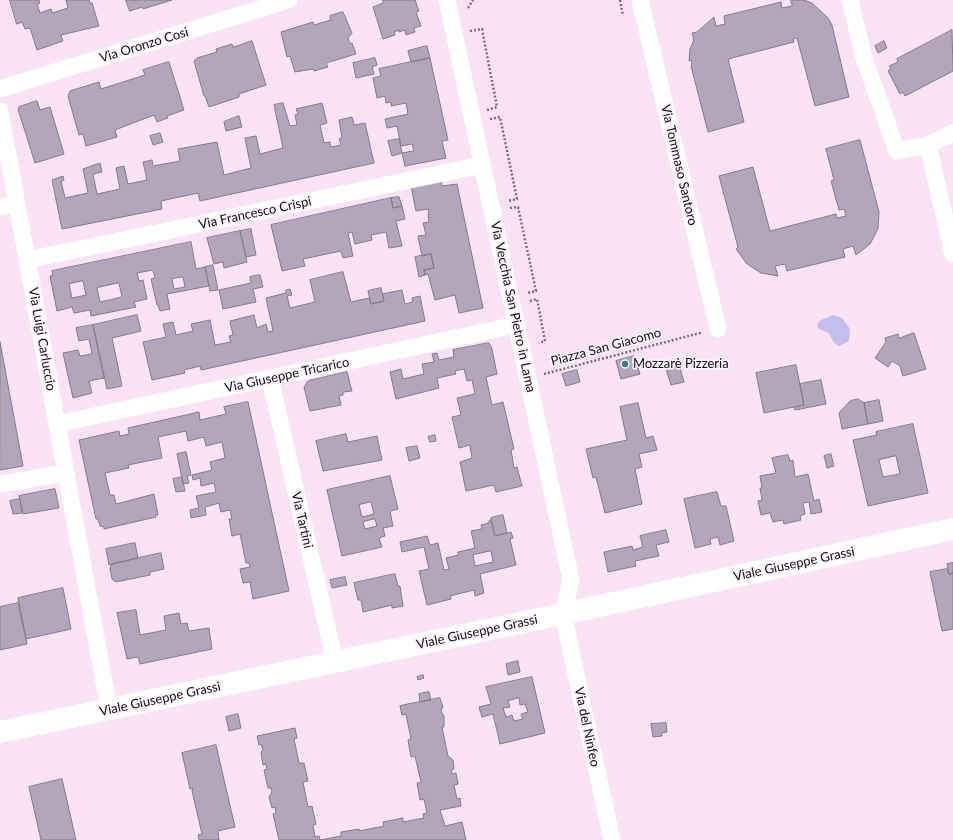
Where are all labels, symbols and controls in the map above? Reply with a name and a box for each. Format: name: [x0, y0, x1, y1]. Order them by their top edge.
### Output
street label: Via Oronzo Cosi: [98, 24, 190, 66]
street label: Via Tommaso Santoro: [657, 103, 701, 227]
street label: Via Francesco Crispi: [197, 193, 313, 233]
street label: Via Vecchia San Pietro in Lama: [487, 220, 539, 394]
street label: Via Luigi Carluccio: [25, 286, 59, 392]
street label: Piazza San Giacomo: [549, 325, 663, 369]
street label: Via Giuseppe Tricarico: [223, 354, 351, 396]
place label: Mozzarè Pizzeria: [633, 356, 729, 372]
marker: Mozzarè Pizzeria: [620, 359, 630, 369]
street label: Via Tartini: [288, 490, 316, 550]
street label: Viale Giuseppe Grassi: [732, 544, 856, 584]
street label: Viale Giuseppe Grassi: [415, 612, 539, 652]
street label: Viale Giuseppe Grassi: [98, 679, 222, 719]
street label: Via del Ninfeo: [571, 686, 603, 768]

